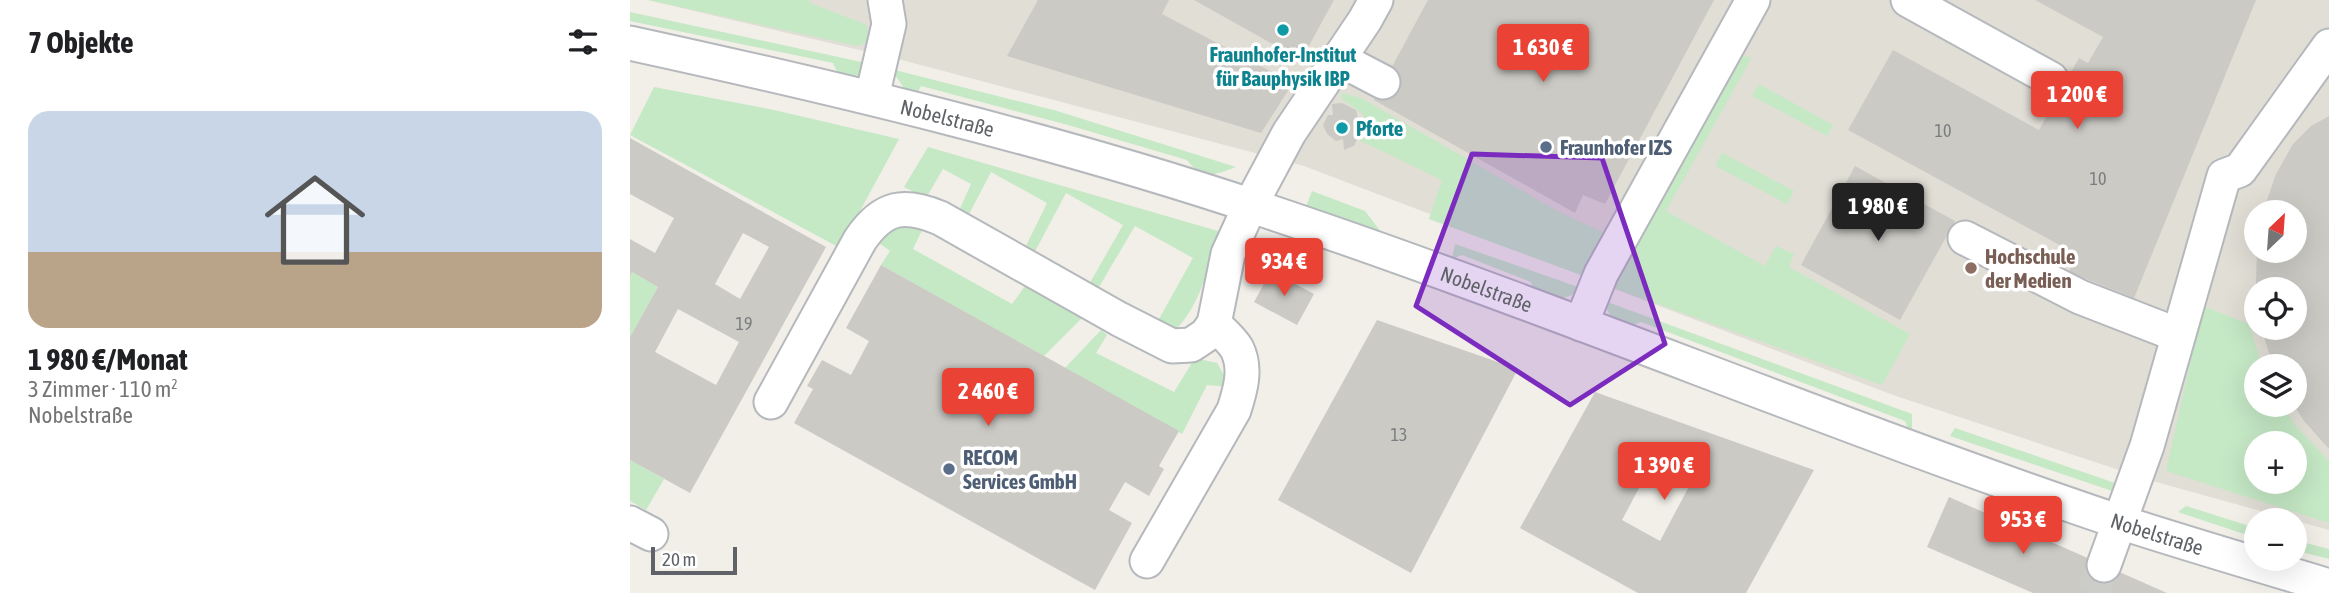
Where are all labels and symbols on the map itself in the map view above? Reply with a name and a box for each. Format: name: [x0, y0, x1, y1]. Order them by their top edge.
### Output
marker: Fraunhofer-Institut für Bauphysik IBP: [1275, 22, 1291, 38]
pin: 1 630 €: [1478, 24, 1608, 84]
place label: Fraunhofer-Institut für Bauphysik IBP: [1210, 42, 1356, 90]
pin: 1 200 €: [2012, 72, 2142, 131]
street label: Nobelstraße: [898, 94, 997, 141]
place label: Pforte: [1356, 116, 1403, 140]
marker: Pforte: [1334, 120, 1350, 136]
house number: 10: [1935, 120, 1951, 141]
place label: Fraunhofer IZS: [1560, 135, 1672, 159]
marker: Fraunhofer IZS: [1538, 139, 1554, 155]
house number: 10: [2090, 168, 2106, 189]
pin: 1 980 €: [1813, 184, 1943, 243]
north arrow: [2244, 200, 2306, 262]
pin: 934 €: [1235, 238, 1333, 298]
place label: Hochschule der Medien: [1985, 244, 2075, 292]
marker: Hochschule der Medien: [1963, 260, 1979, 276]
street label: Nobelstraße: [1437, 261, 1536, 316]
house number: 19: [736, 313, 752, 334]
pin: 2 460 €: [923, 368, 1053, 428]
house number: 13: [1391, 424, 1407, 445]
pin: 1 390 €: [1599, 442, 1729, 502]
place label: RECOM Services GmbH: [963, 445, 1077, 493]
marker: RECOM Services GmbH: [941, 461, 957, 477]
pin: 953 €: [1974, 496, 2072, 556]
street label: Nobelstraße: [2108, 508, 2206, 559]
scale bar: [651, 544, 737, 576]

